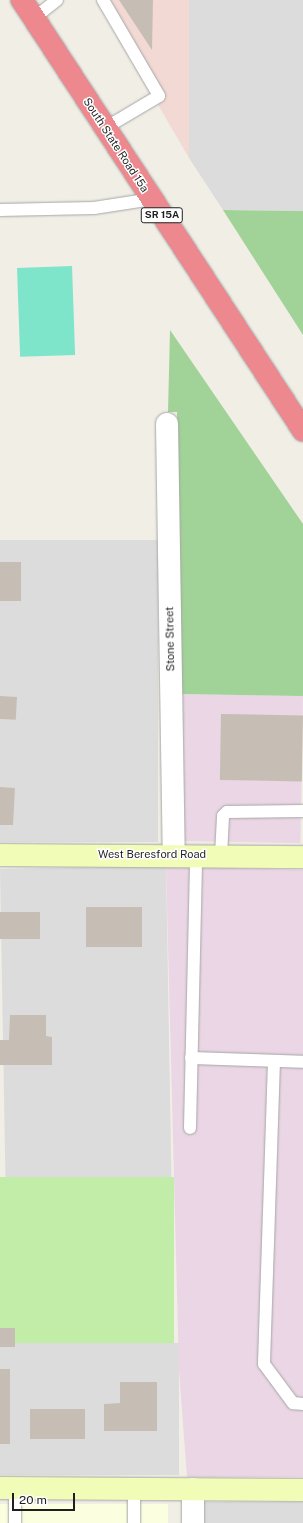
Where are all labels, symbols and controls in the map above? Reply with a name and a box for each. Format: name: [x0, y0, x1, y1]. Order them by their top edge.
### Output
street label: South State Road 15a: [81, 95, 151, 195]
road number: SR 15A: [140, 207, 184, 223]
street label: Stone Street: [163, 606, 177, 672]
street label: West Beresford Road: [98, 847, 206, 861]
scale bar: [14, 1485, 77, 1511]
text: 20 m: [19, 1493, 47, 1507]

